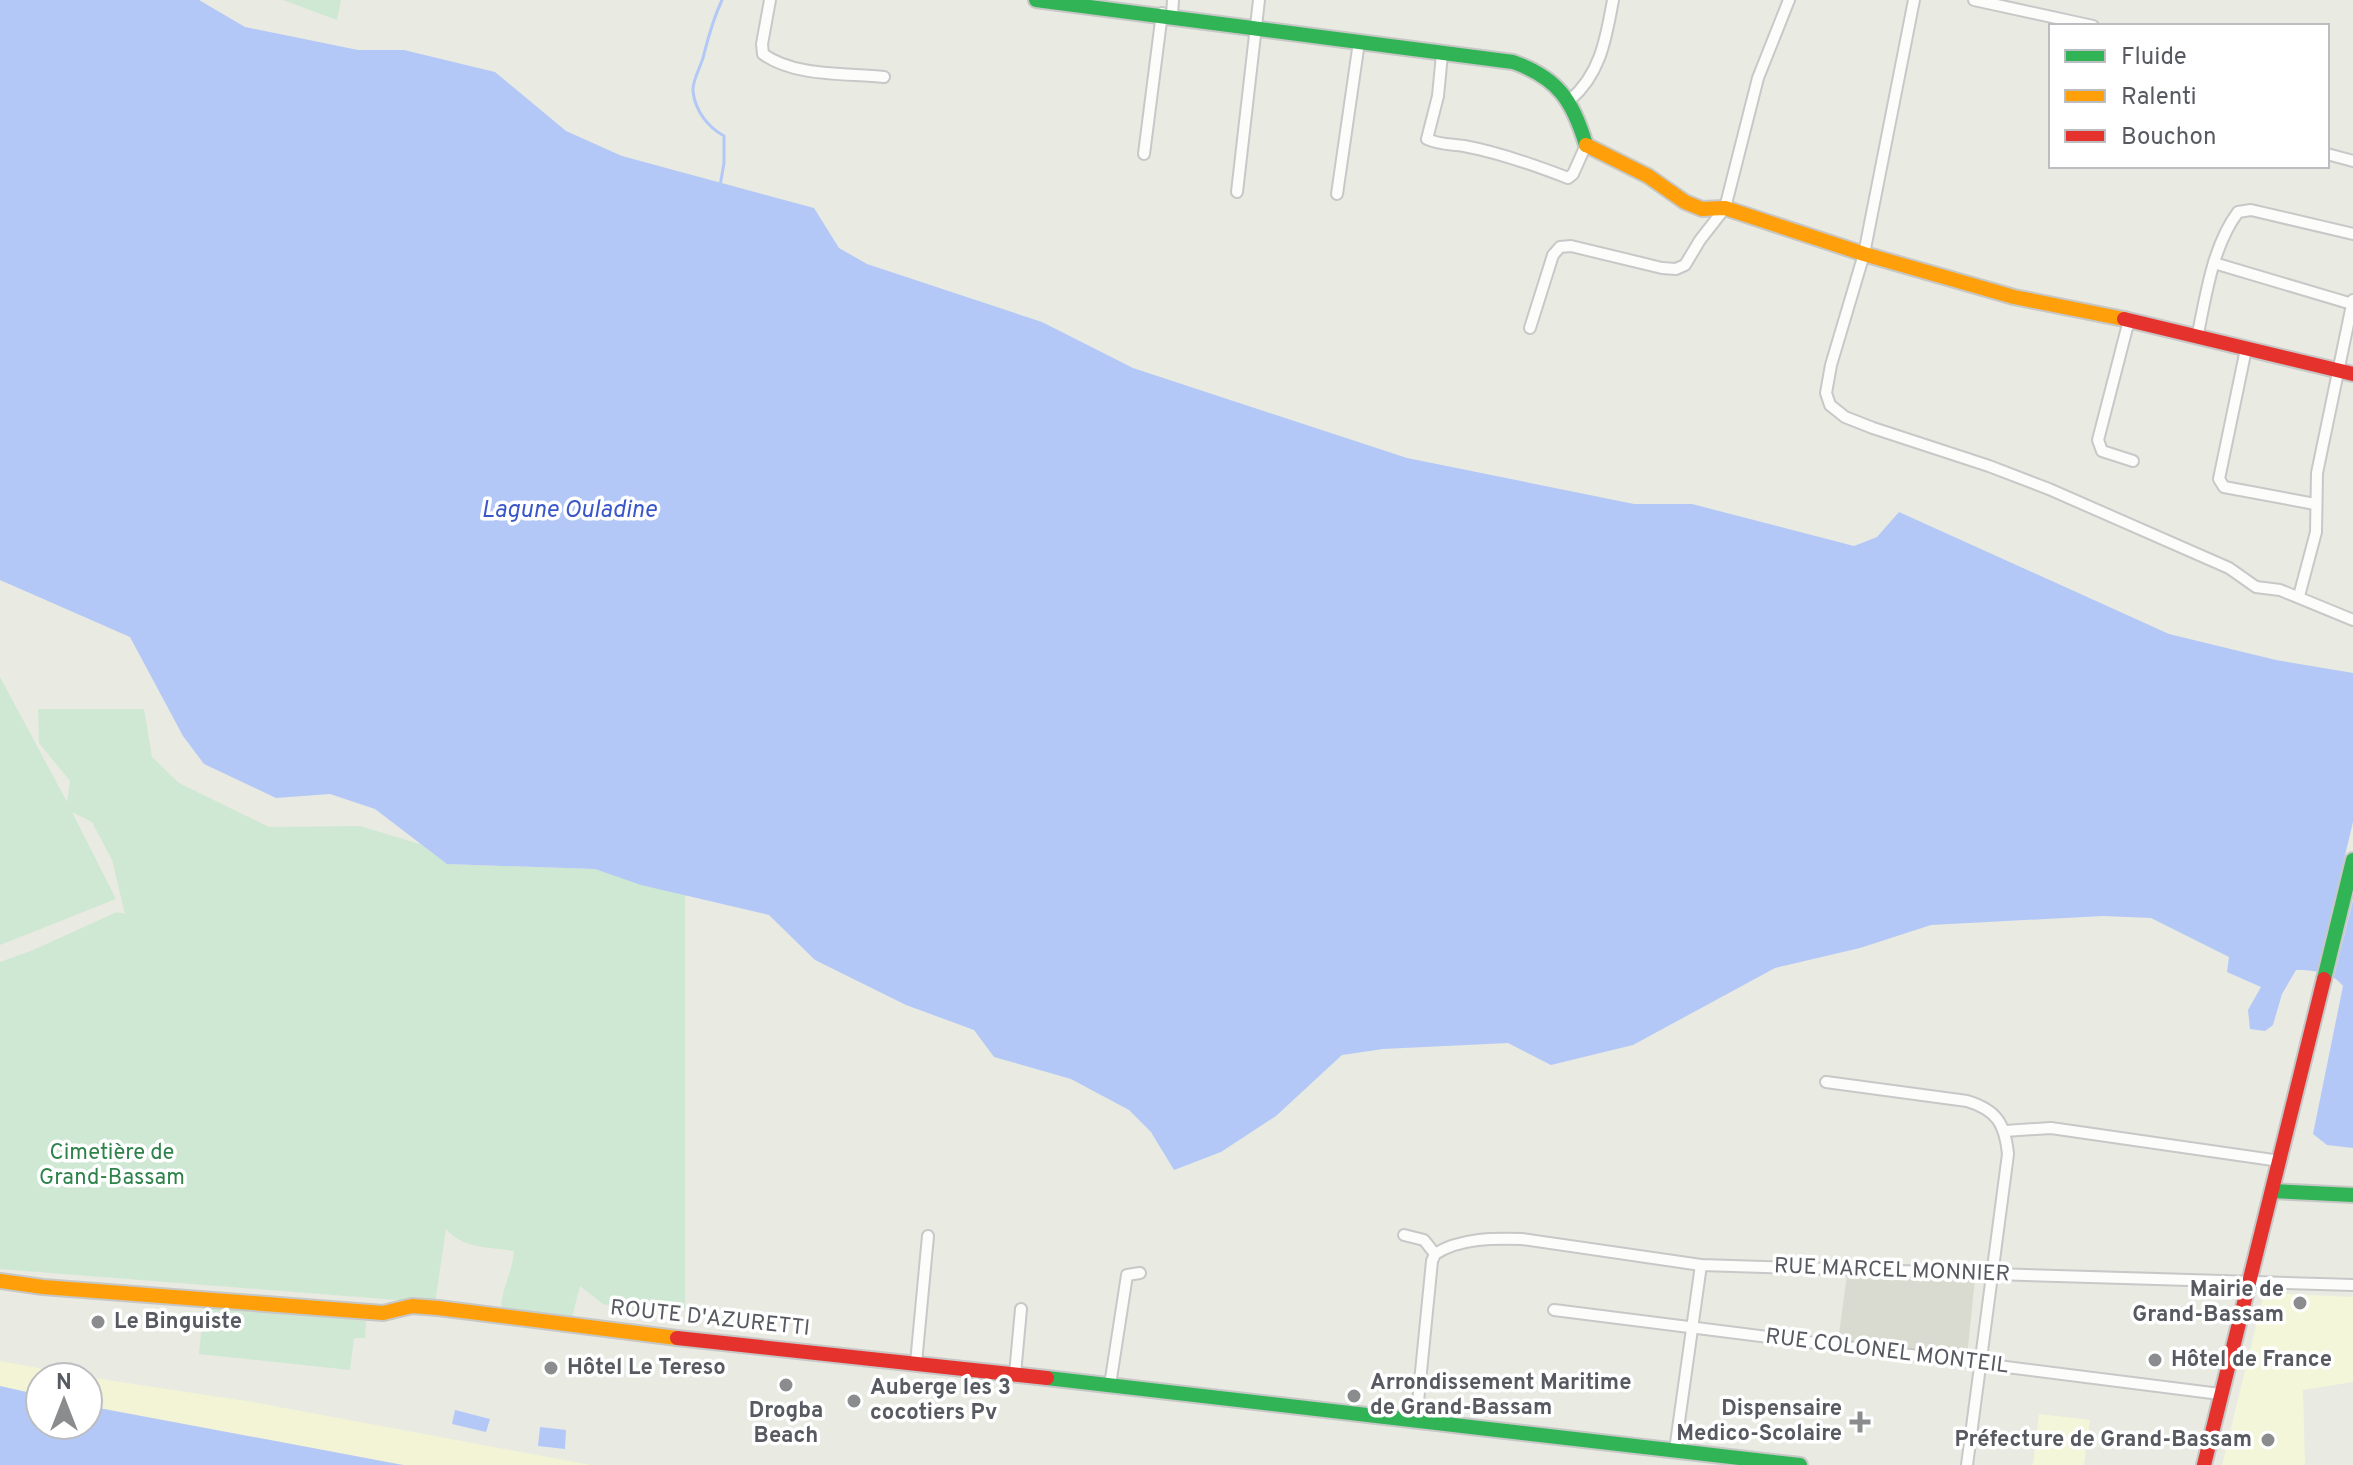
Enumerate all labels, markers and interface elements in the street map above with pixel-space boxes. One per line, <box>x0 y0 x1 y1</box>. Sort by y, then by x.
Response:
legend <box>2049 24 2329 168</box>
text: Fluide <box>2121 43 2187 73</box>
text: Ralenti <box>2121 83 2197 113</box>
text: Bouchon <box>2121 123 2216 153</box>
water label: Lagune Ouladine <box>481 496 657 526</box>
park label: Cimetière de Grand-Bassam <box>39 1140 185 1192</box>
street label: RUE MARCEL MONNIER <box>1773 1253 2011 1289</box>
place label: Mairie de Grand-Bassam <box>2132 1277 2284 1329</box>
marker: Mairie de Grand-Bassam <box>2291 1294 2309 1312</box>
street label: ROUTE D'AZURETTI <box>609 1295 811 1343</box>
place label: Le Binguiste <box>114 1309 242 1336</box>
marker: Le Binguiste <box>89 1313 107 1331</box>
street label: RUE COLONEL MONTEIL <box>1764 1324 2010 1380</box>
place label: Hôtel de France <box>2171 1347 2332 1374</box>
marker: Hôtel de France <box>2146 1351 2164 1369</box>
place label: Hôtel Le Tereso <box>567 1355 726 1382</box>
marker: Hôtel Le Tereso <box>542 1359 560 1377</box>
north arrow <box>24 1361 104 1441</box>
text: N <box>56 1370 72 1397</box>
place label: Arrondissement Maritime de Grand-Bassam <box>1370 1370 1631 1422</box>
place label: Auberge les 3 cocotiers Pv <box>870 1375 1011 1427</box>
marker: Drogba Beach <box>777 1376 795 1394</box>
marker: Arrondissement Maritime de Grand-Bassam <box>1345 1387 1363 1405</box>
marker: Auberge les 3 cocotiers Pv <box>845 1392 863 1410</box>
place label: Dispensaire Medico-Scolaire <box>1676 1396 1842 1448</box>
place label: Drogba Beach <box>749 1398 823 1450</box>
marker: Dispensaire Medico-Scolaire <box>1849 1411 1871 1433</box>
place label: Préfecture de Grand-Bassam <box>1955 1427 2252 1454</box>
marker: Préfecture de Grand-Bassam <box>2259 1431 2277 1449</box>

